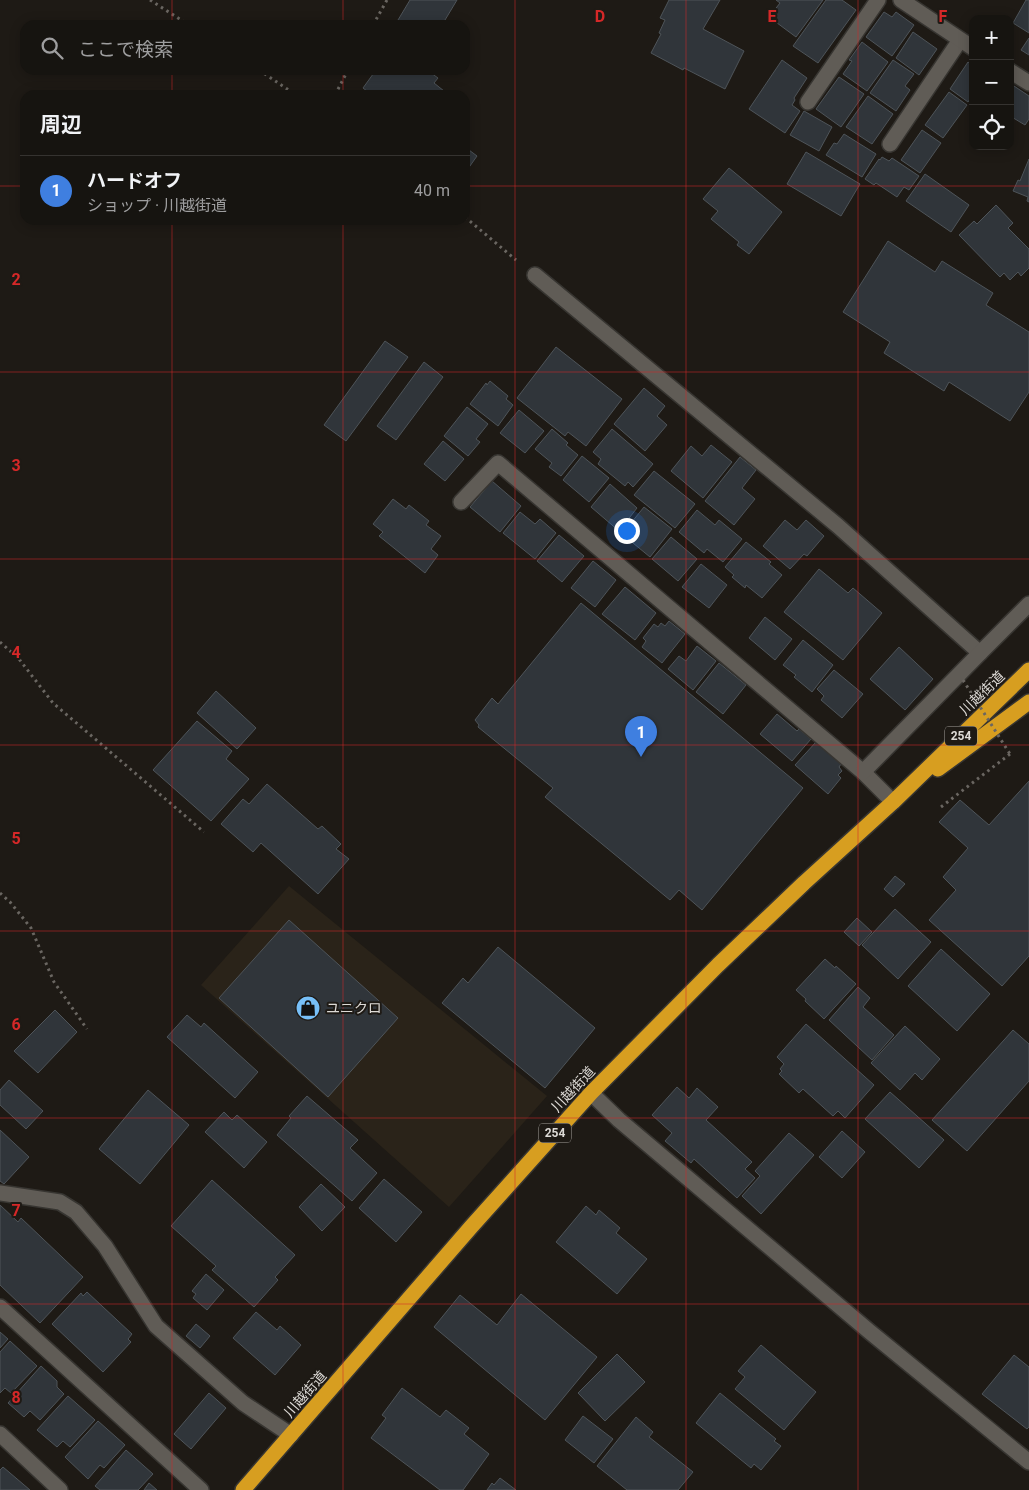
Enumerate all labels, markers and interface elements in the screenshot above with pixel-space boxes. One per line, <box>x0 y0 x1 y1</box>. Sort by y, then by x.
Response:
text: D <box>595 7 605 26</box>
text: E <box>768 7 777 26</box>
text: F <box>939 7 948 26</box>
map controls <box>969 15 1014 150</box>
button: + <box>969 15 1014 60</box>
search box <box>20 20 470 75</box>
icon: search <box>38 34 66 62</box>
text: ここで検索 <box>78 38 173 61</box>
button: − <box>969 60 1014 105</box>
button: locate <box>969 105 1014 150</box>
text: 周辺 <box>40 113 82 137</box>
text: ハードオフ <box>87 169 182 192</box>
text: 1 <box>51 181 61 200</box>
text: 40 m <box>414 181 450 200</box>
text: ショップ · 川越街道 <box>87 196 227 215</box>
text: 2 <box>11 270 21 289</box>
text: 3 <box>11 456 21 475</box>
your location <box>614 518 640 544</box>
text: 4 <box>11 643 21 662</box>
street label: 川越街道 <box>956 668 1008 718</box>
pin: 1 <box>625 716 657 757</box>
road number: 254 <box>945 726 977 746</box>
text: 5 <box>11 829 21 848</box>
shop icon: ユニクロ <box>295 995 321 1021</box>
place label: ユニクロ <box>326 1000 382 1016</box>
text: 6 <box>11 1015 21 1034</box>
street label: 川越街道 <box>548 1063 598 1115</box>
road number: 254 <box>539 1124 571 1142</box>
text: 7 <box>11 1201 21 1220</box>
street label: 川越街道 <box>281 1368 329 1420</box>
text: 8 <box>11 1388 21 1407</box>

